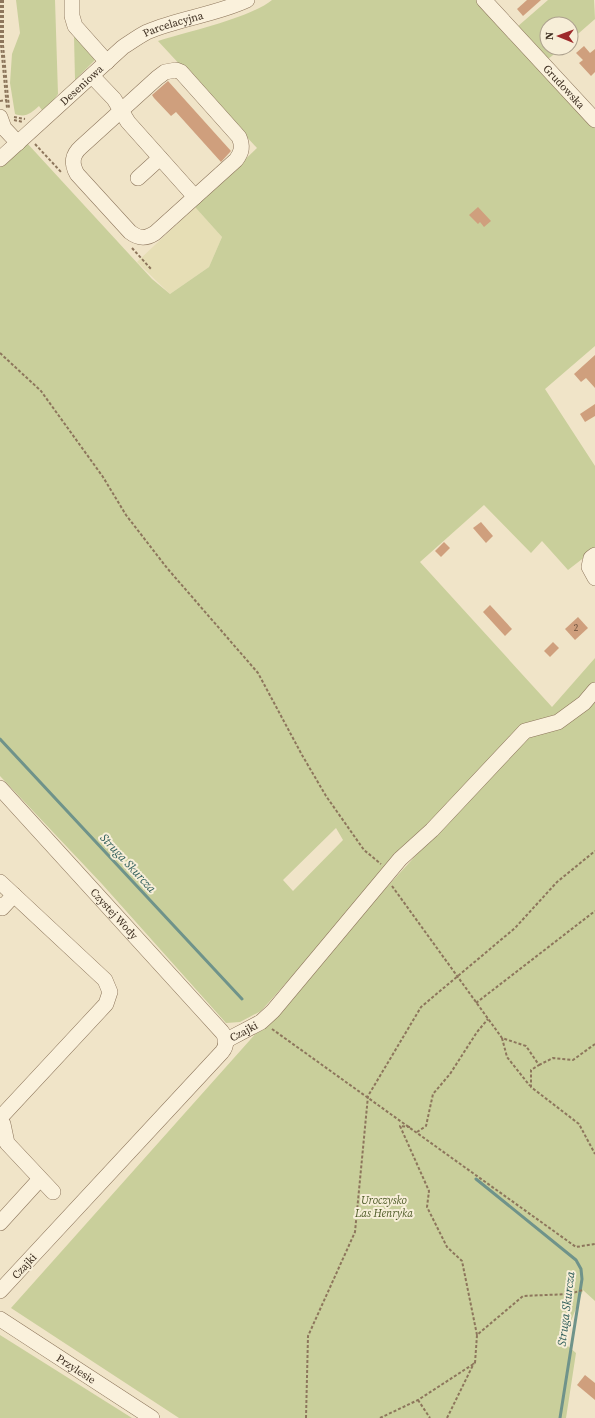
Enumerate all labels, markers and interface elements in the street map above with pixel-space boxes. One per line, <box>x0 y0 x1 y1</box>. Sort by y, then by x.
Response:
street label: Parcelacyjna <box>140 8 205 41</box>
north arrow <box>539 16 579 56</box>
text: N <box>542 32 557 40</box>
street label: Deseniowa <box>57 61 107 109</box>
street label: Grudowska <box>539 62 588 113</box>
house number: 2 <box>574 622 579 634</box>
water label: Struga Skurcza <box>96 830 160 897</box>
street label: Czystej Wody <box>87 885 142 943</box>
street label: Czajki <box>227 1018 261 1045</box>
park label: Uroczysko Las Henryka <box>354 1193 413 1221</box>
street label: Czajki <box>9 1250 40 1282</box>
water label: Struga Skurcza <box>553 1270 579 1347</box>
street label: Przylesie <box>53 1351 99 1388</box>

